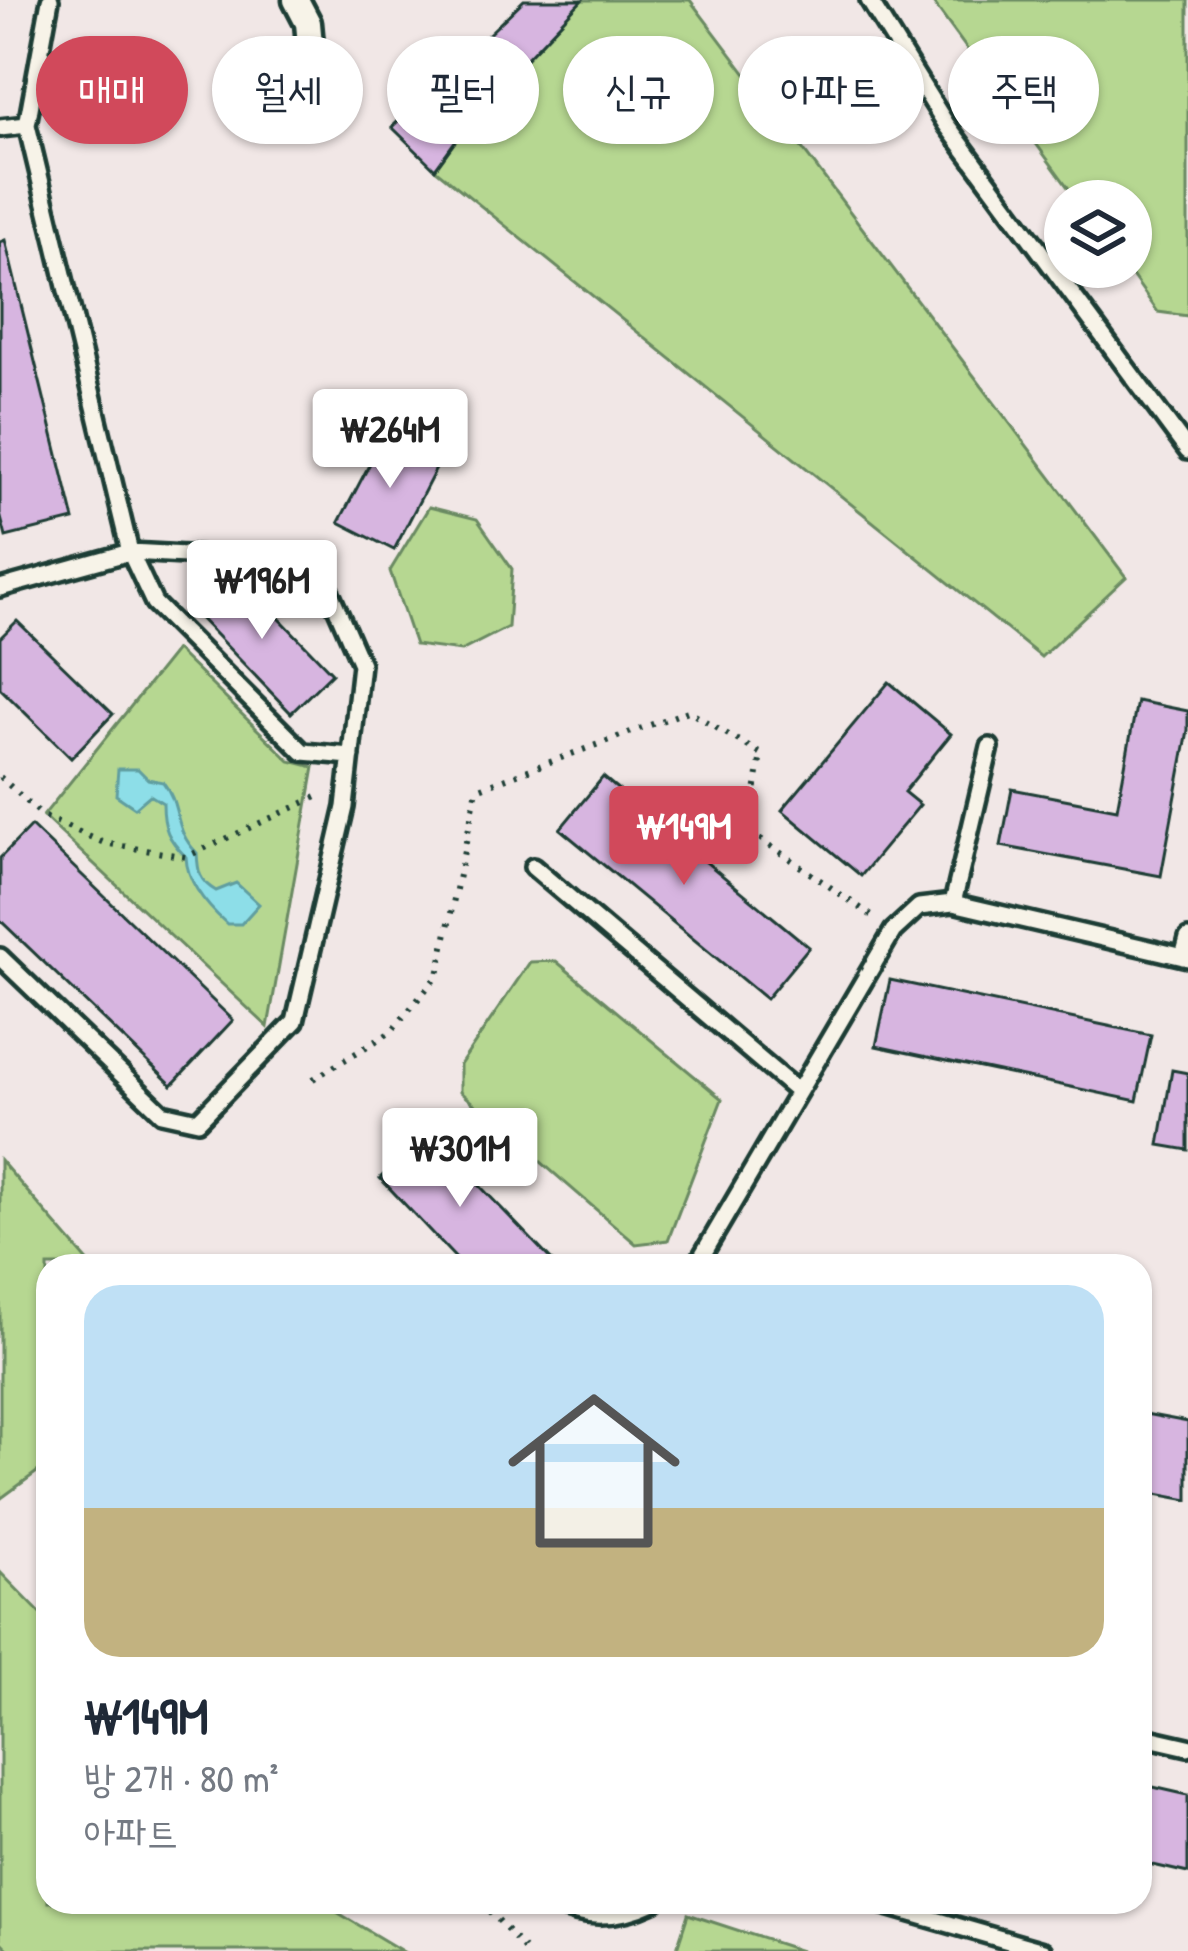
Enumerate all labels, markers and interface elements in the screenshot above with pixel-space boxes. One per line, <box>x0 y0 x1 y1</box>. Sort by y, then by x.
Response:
chip: 매매 <box>36 36 188 144</box>
chip: 월세 <box>212 36 363 144</box>
chip: 필터 <box>387 36 539 144</box>
chip: 신규 <box>563 36 714 144</box>
chip: 아파트 <box>738 36 924 144</box>
chip: 주택 <box>948 36 1099 144</box>
map controls <box>1044 180 1152 288</box>
button: layers <box>1044 180 1152 288</box>
pin: ₩264M <box>306 389 474 491</box>
text: ₩264M <box>340 401 440 454</box>
pin: ₩196M <box>178 540 346 642</box>
text: ₩196M <box>214 552 310 605</box>
pin: ₩149M <box>600 786 768 888</box>
text: ₩149M <box>636 798 732 851</box>
pin: ₩301M <box>376 1108 544 1210</box>
text: ₩301M <box>409 1120 511 1173</box>
icon: home <box>486 1363 702 1579</box>
text: ₩149M <box>84 1681 209 1750</box>
text: 방 2개 · 80 m² <box>84 1751 279 1804</box>
text: 아파트 <box>84 1805 178 1858</box>

